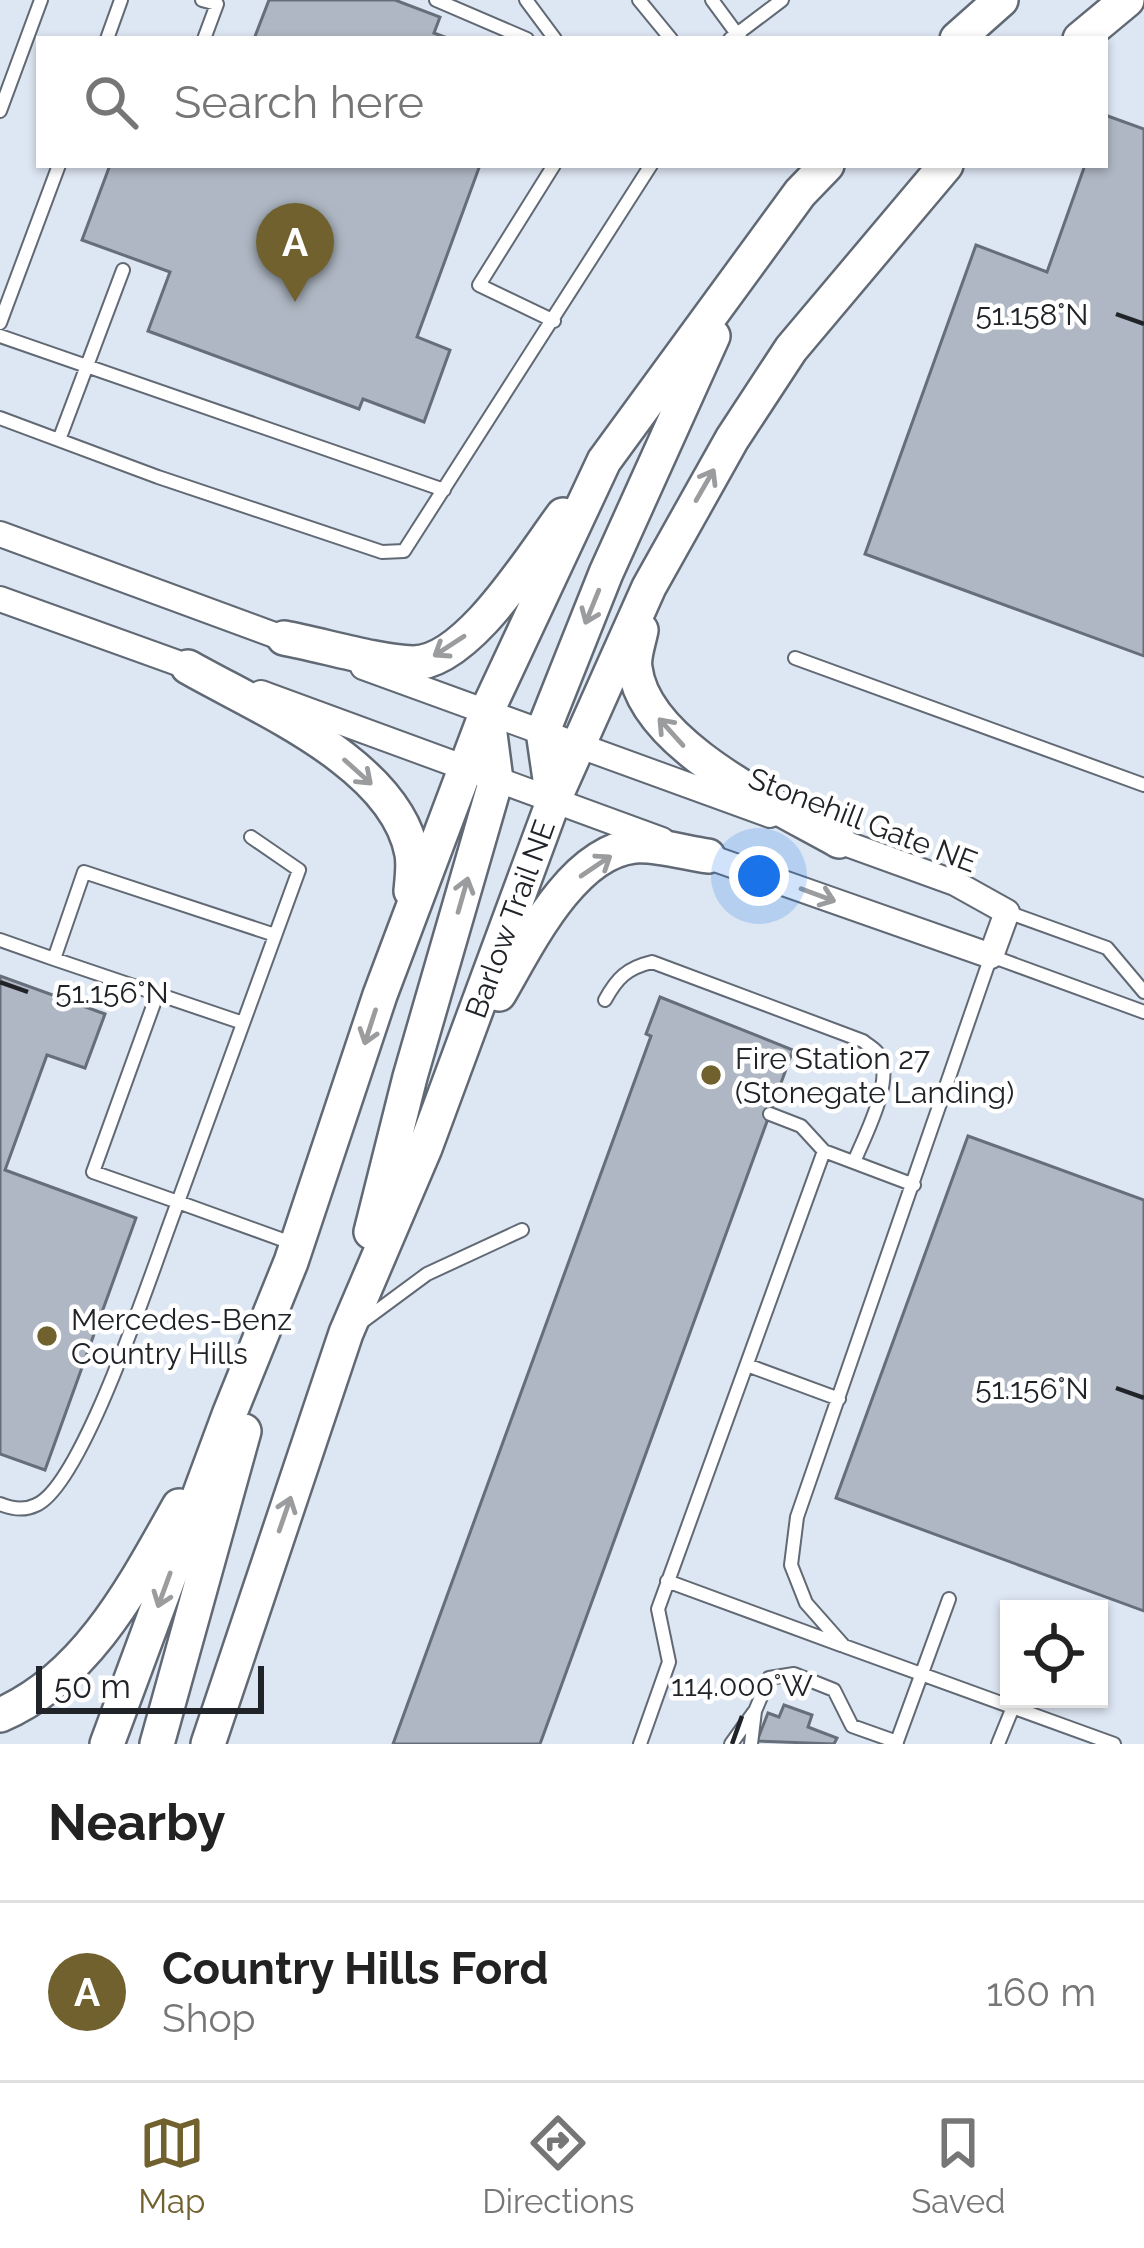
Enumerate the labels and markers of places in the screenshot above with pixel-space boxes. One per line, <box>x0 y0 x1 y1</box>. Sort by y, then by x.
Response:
pin: A <box>256 203 334 302</box>
place label: Fire Station 27 (Stonegate Landing) <box>735 1041 1014 1110</box>
marker: Fire Station 27 (Stonegate Landing) <box>698 1062 724 1088</box>
place label: Mercedes-Benz Country Hills <box>71 1302 292 1371</box>
marker: Mercedes-Benz Country Hills <box>34 1323 60 1349</box>

